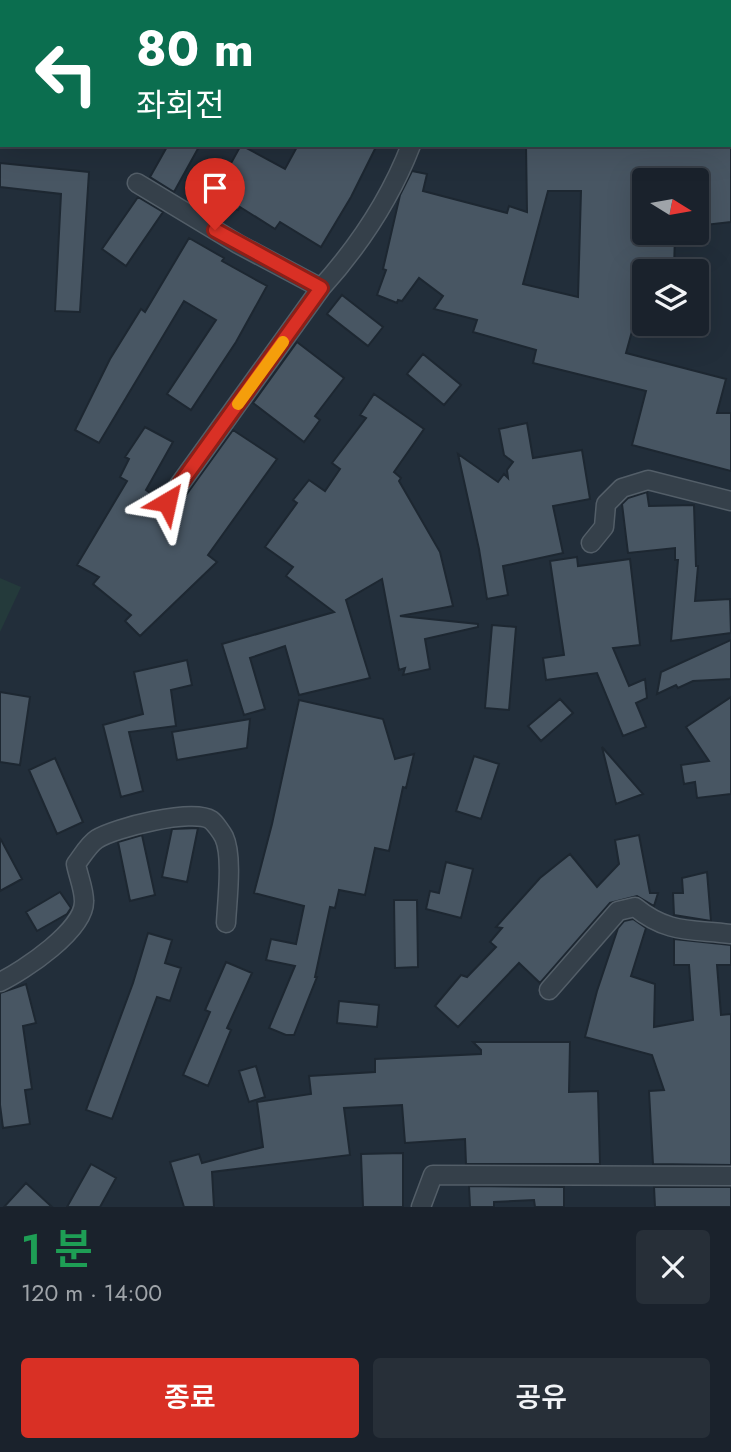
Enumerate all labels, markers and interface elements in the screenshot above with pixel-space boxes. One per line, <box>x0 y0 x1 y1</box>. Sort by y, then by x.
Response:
text: 80 m <box>136 14 254 84</box>
icon: left <box>21 28 112 119</box>
text: 좌회전 <box>136 82 224 128</box>
pin <box>185 158 245 230</box>
north arrow <box>632 168 709 245</box>
map controls <box>632 168 709 336</box>
icon: arrive <box>196 169 234 207</box>
button: layers <box>632 259 709 336</box>
position arrow <box>130 465 204 539</box>
text: 1 분 <box>21 1219 93 1280</box>
button: close <box>636 1230 710 1304</box>
text: 120 m · 14:00 <box>21 1276 162 1310</box>
button: 종료 <box>21 1358 359 1438</box>
button: 공유 <box>373 1358 710 1438</box>

